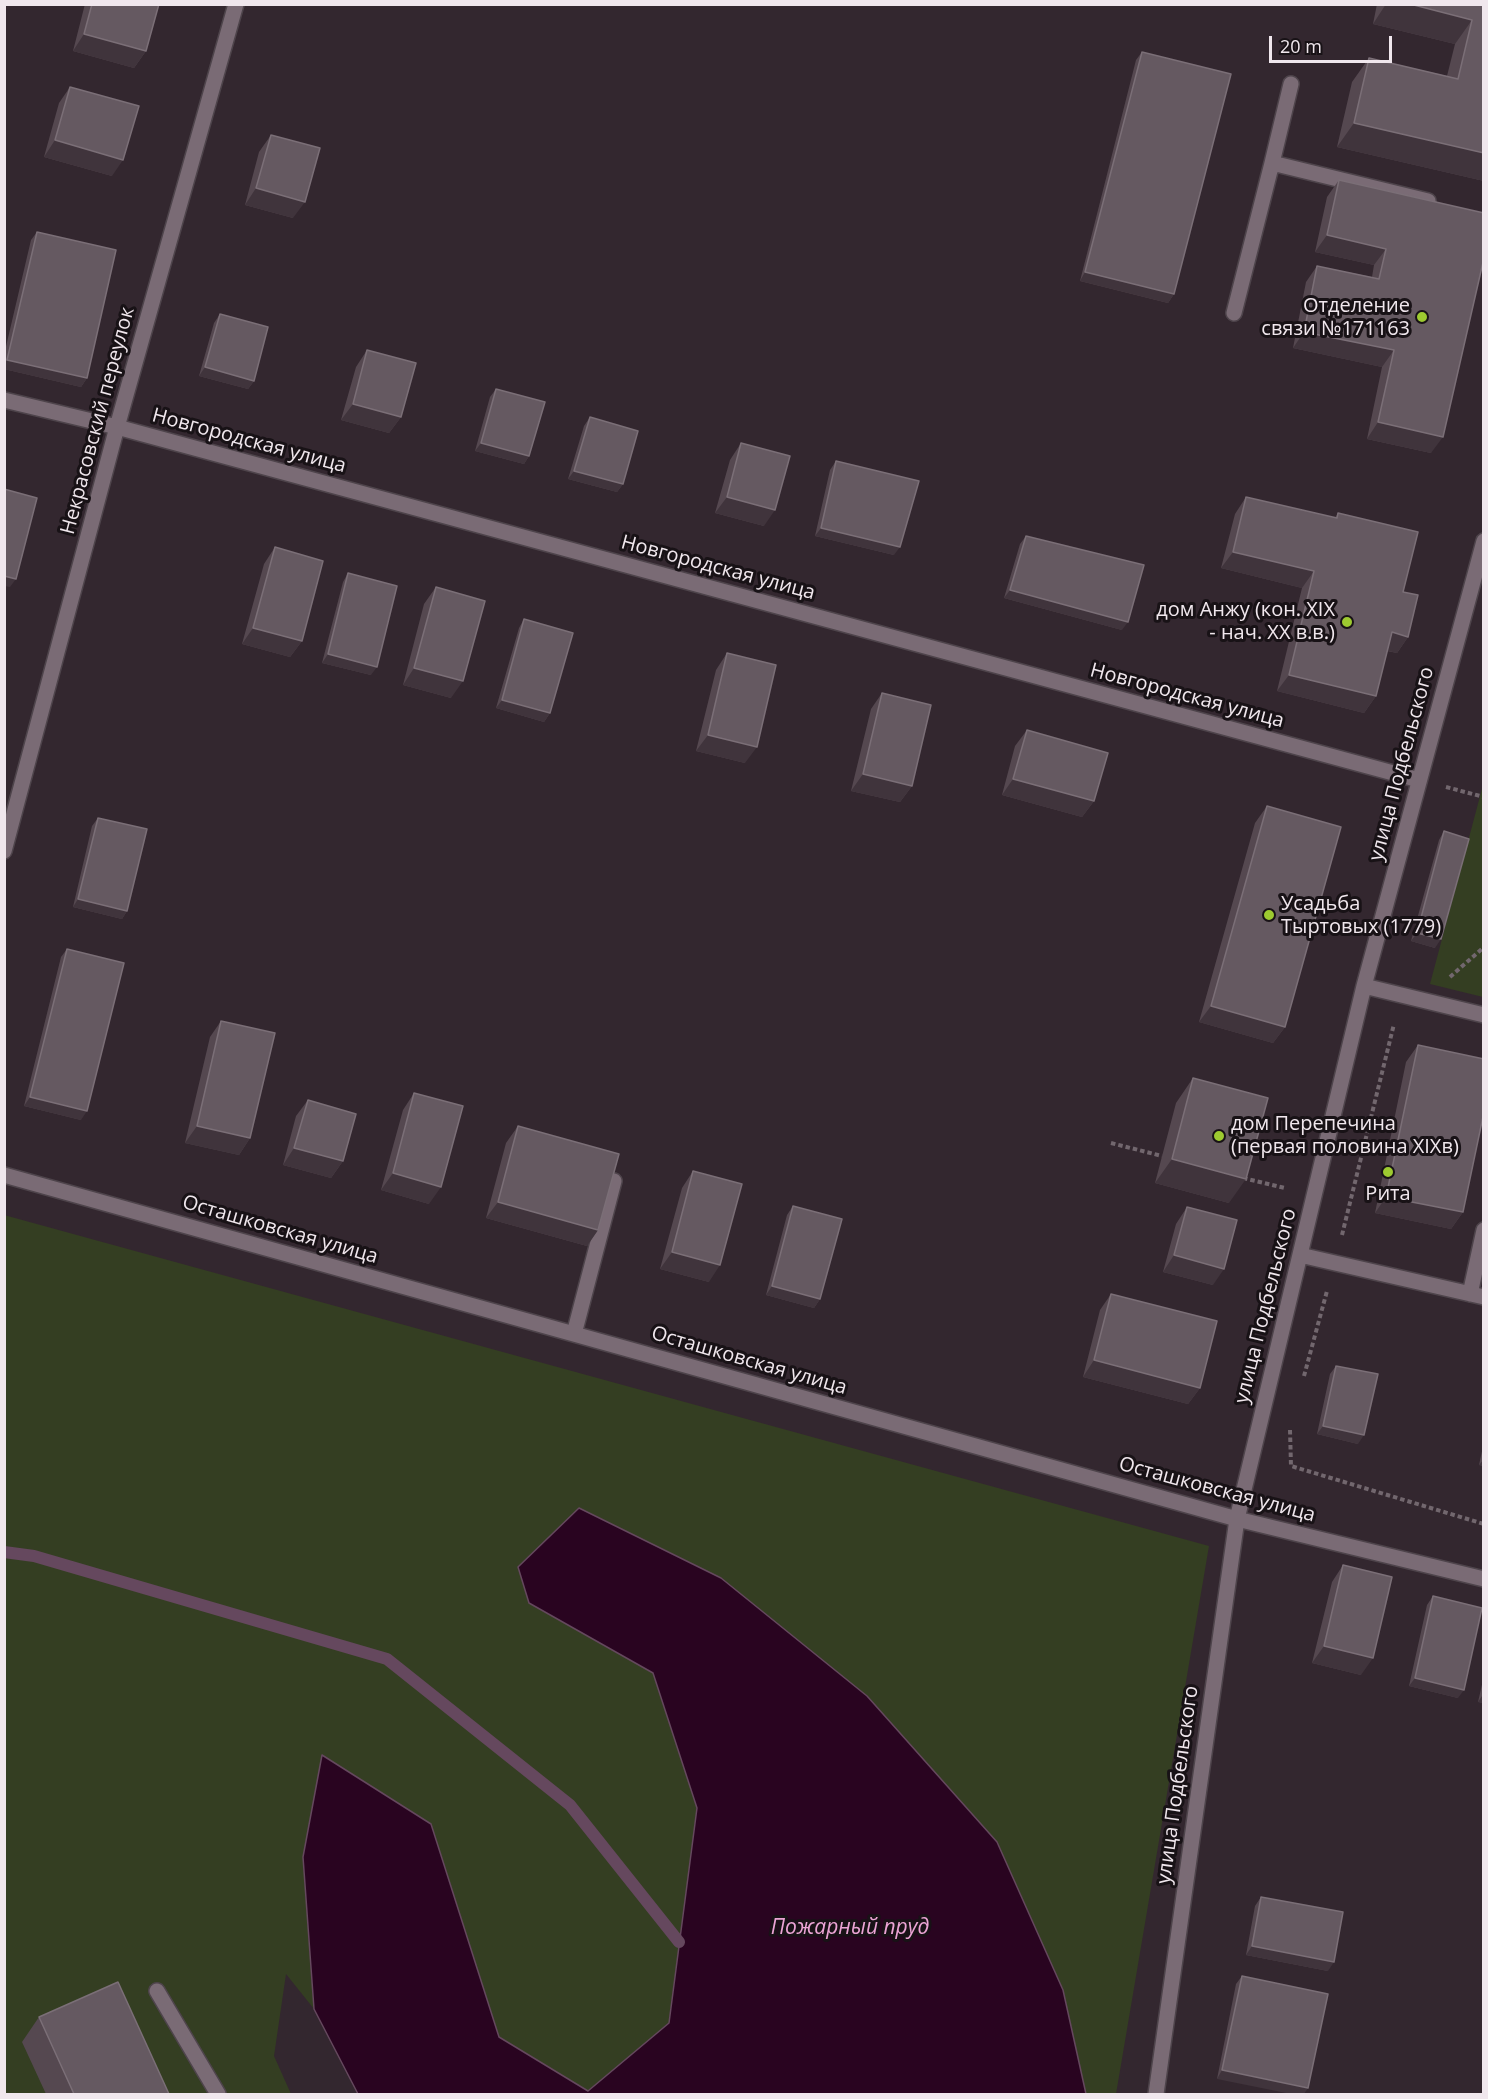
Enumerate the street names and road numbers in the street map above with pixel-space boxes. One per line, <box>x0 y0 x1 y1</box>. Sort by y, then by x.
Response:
street label: Некрасовский переулок <box>56 305 140 537</box>
street label: Новгородская улица <box>149 404 349 478</box>
street label: Новгородская улица <box>618 531 818 605</box>
street label: Новгородская улица <box>1087 659 1287 733</box>
street label: улица Подбельского <box>1365 664 1439 864</box>
street label: Осташковская улица <box>179 1191 381 1269</box>
street label: улица Подбельского <box>1230 1206 1302 1406</box>
street label: Осташковская улица <box>648 1322 850 1400</box>
street label: Осташковская улица <box>1116 1452 1318 1528</box>
street label: улица Подбельского <box>1152 1684 1204 1886</box>

